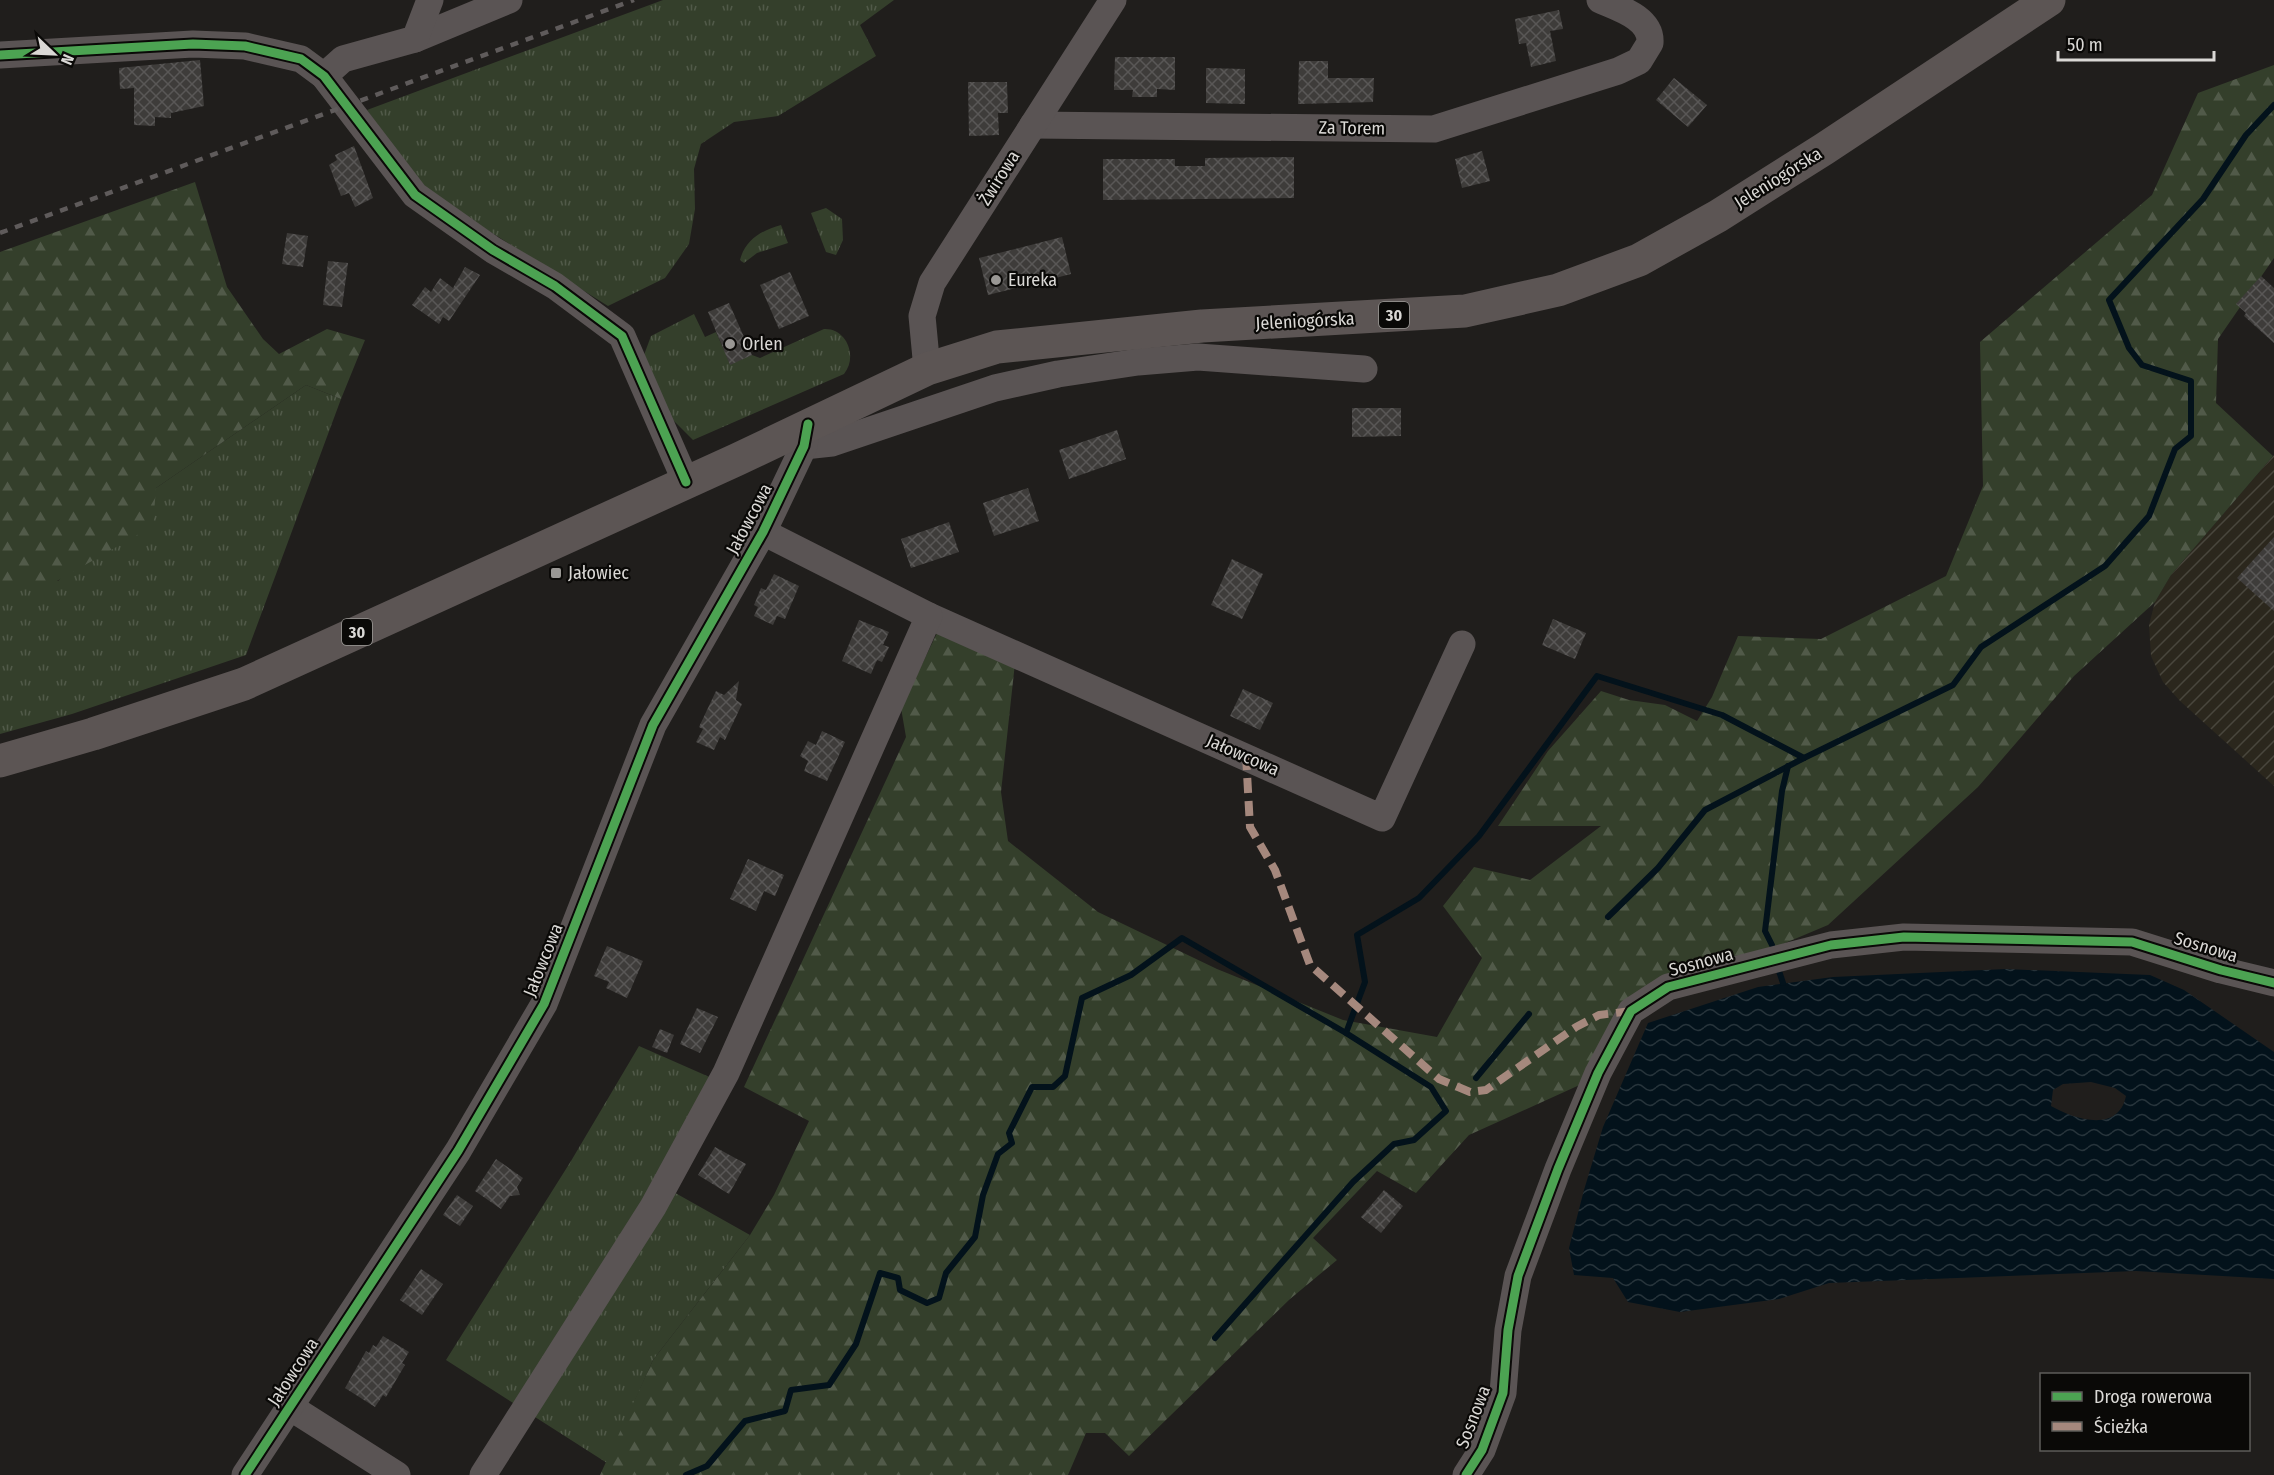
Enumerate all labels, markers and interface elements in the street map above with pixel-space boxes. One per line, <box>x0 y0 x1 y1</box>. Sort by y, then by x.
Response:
north arrow <box>24 24 84 84</box>
scale bar <box>2058 24 2214 62</box>
text: 50 m <box>2067 34 2103 56</box>
text: N <box>57 52 78 68</box>
street label: Za Torem <box>1319 116 1385 140</box>
street label: Jeleniogórska <box>1730 142 1826 214</box>
street label: Żwirowa <box>974 146 1024 209</box>
place label: Eureka <box>1008 269 1057 291</box>
marker: Eureka <box>989 273 1003 287</box>
road number: 30 <box>1379 302 1409 328</box>
street label: Jeleniogórska <box>1255 307 1355 335</box>
place label: Orlen <box>742 333 783 355</box>
marker: Orlen <box>723 337 737 351</box>
street label: Jałowcowa <box>721 480 777 558</box>
place label: Jałowiec <box>568 562 629 584</box>
marker: Jałowiec <box>549 566 563 580</box>
road number: 30 <box>342 619 372 645</box>
street label: Jałowcowa <box>1203 729 1283 781</box>
street label: Jałowcowa <box>518 920 568 1000</box>
street label: Sosnowa <box>2172 927 2241 967</box>
street label: Sosnowa <box>1667 943 1736 981</box>
street label: Jałowcowa <box>263 1334 323 1410</box>
legend <box>2040 1373 2250 1451</box>
street label: Sosnowa <box>1451 1382 1495 1451</box>
text: Droga rowerowa <box>2094 1386 2213 1408</box>
text: Ścieżka <box>2094 1416 2148 1438</box>

